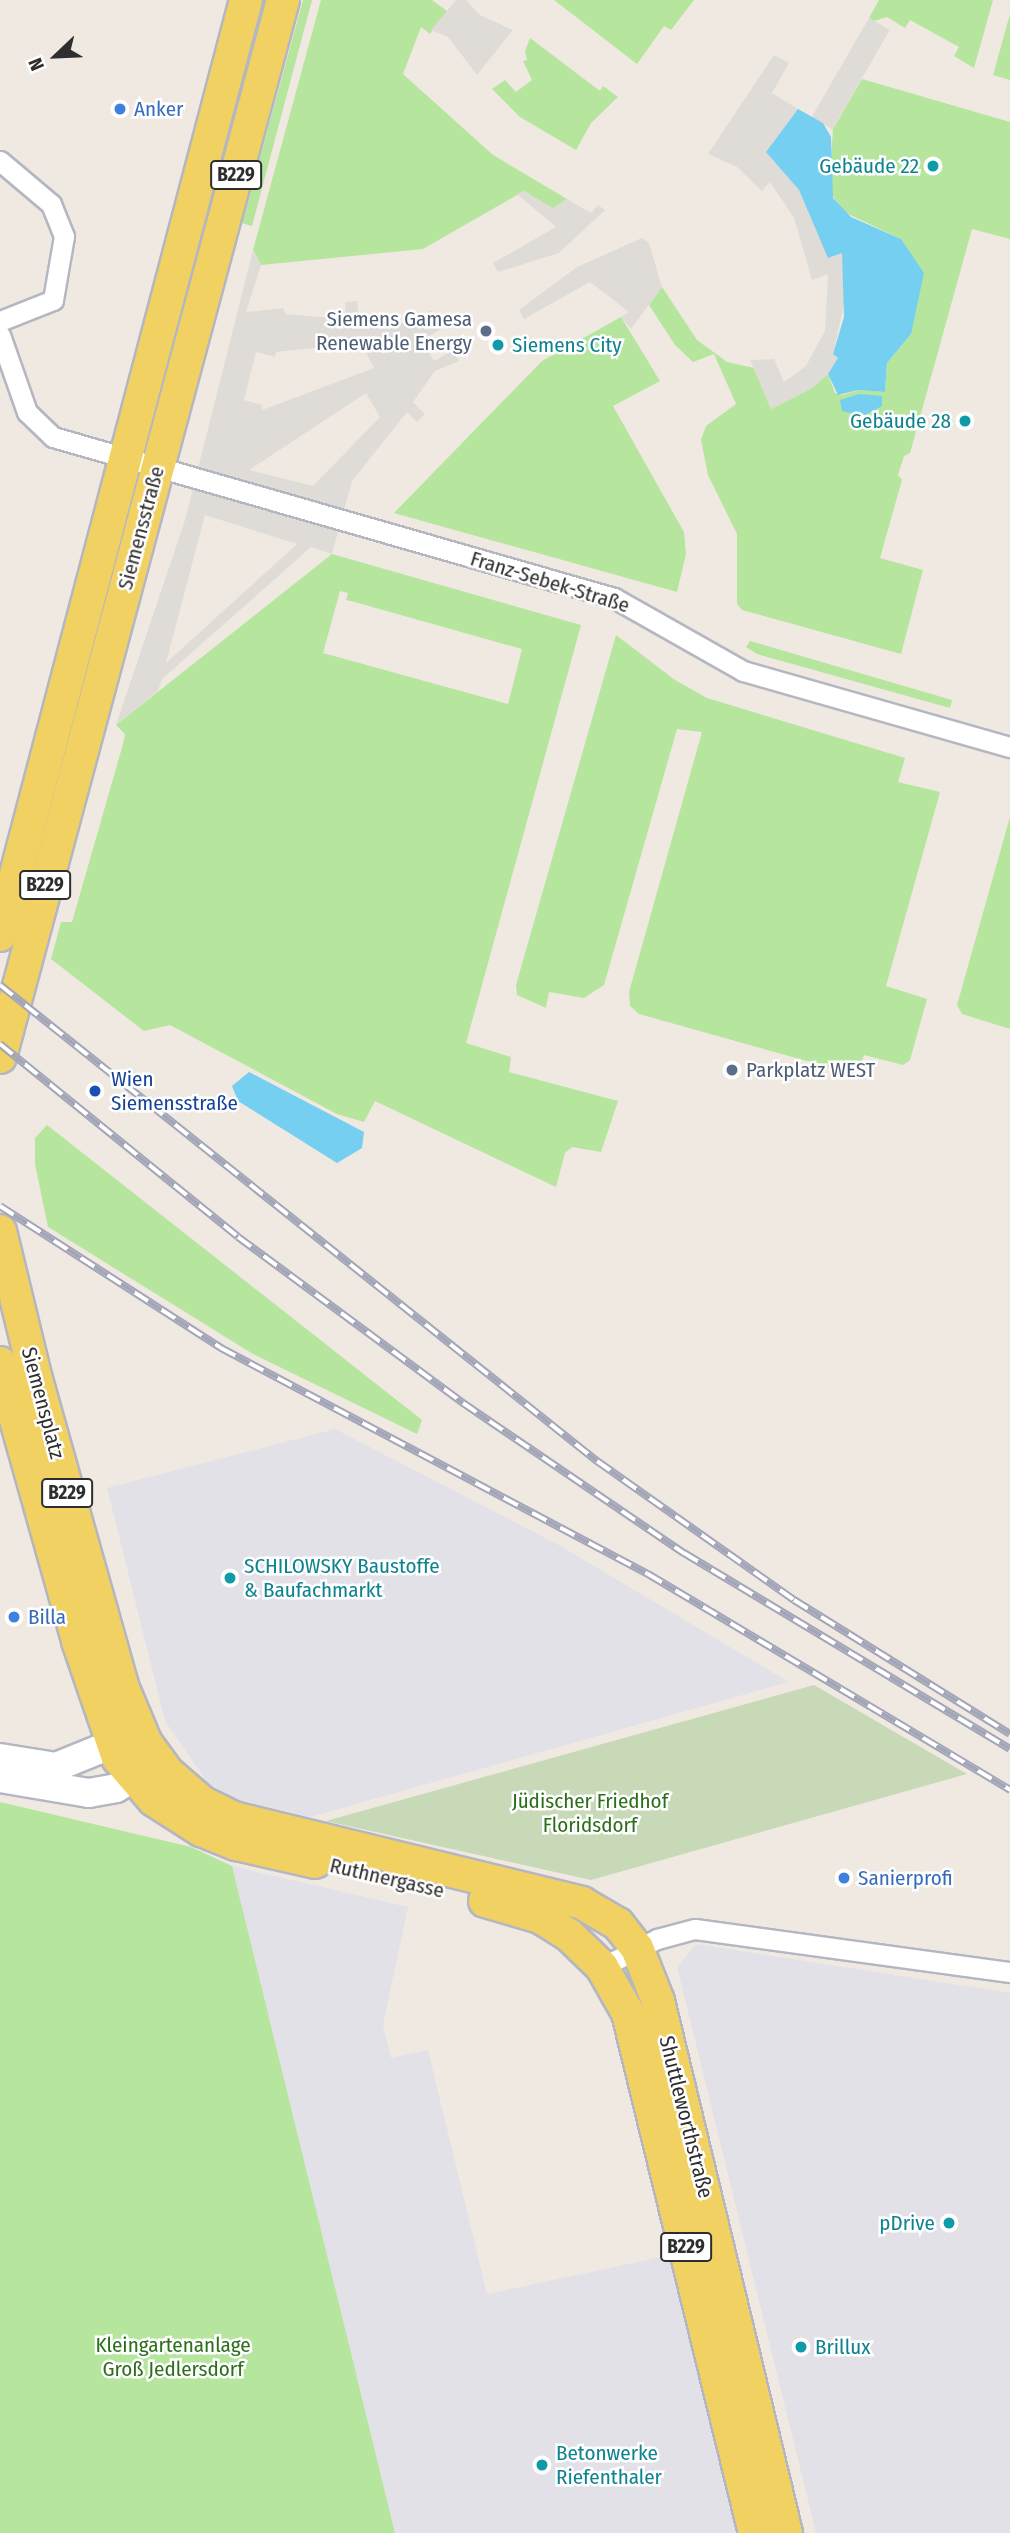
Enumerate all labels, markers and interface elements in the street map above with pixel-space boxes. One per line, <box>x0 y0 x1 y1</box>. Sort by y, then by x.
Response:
north arrow <box>21 21 91 91</box>
text: N <box>23 55 49 74</box>
place label: Anker <box>134 96 183 122</box>
marker: Anker <box>112 101 128 117</box>
place label: Gebäude 22 <box>819 153 919 179</box>
marker: Gebäude 22 <box>925 158 941 174</box>
road number: B229 <box>210 160 262 190</box>
place label: Siemens Gamesa Renewable Energy <box>316 306 472 356</box>
marker: Siemens Gamesa Renewable Energy <box>478 323 494 339</box>
place label: Siemens City <box>512 332 622 358</box>
marker: Siemens City <box>490 337 506 353</box>
place label: Gebäude 28 <box>850 408 951 434</box>
marker: Gebäude 28 <box>957 413 973 429</box>
street label: Siemensstraße <box>112 463 170 593</box>
street label: Franz-Sebek-Straße <box>467 546 633 618</box>
road number: B229 <box>19 870 71 900</box>
place label: Parkplatz WEST <box>746 1057 875 1083</box>
marker: Parkplatz WEST <box>724 1062 740 1078</box>
place label: Wien Siemensstraße <box>111 1066 238 1116</box>
marker: Wien Siemensstraße <box>85 1081 105 1101</box>
street label: Siemensplatz <box>16 1344 70 1462</box>
road number: B229 <box>41 1478 93 1508</box>
place label: SCHILOWSKY Baustoffe & Baufachmarkt <box>244 1553 440 1603</box>
marker: SCHILOWSKY Baustoffe & Baufachmarkt <box>222 1570 238 1586</box>
place label: Billa <box>28 1604 66 1630</box>
marker: Billa <box>6 1609 22 1625</box>
park label: Jüdischer Friedhof Floridsdorf <box>512 1788 668 1838</box>
street label: Ruthnergasse <box>327 1853 447 1903</box>
place label: Sanierprofi <box>858 1865 953 1891</box>
marker: Sanierprofi <box>836 1870 852 1886</box>
street label: Shuttleworthstraße <box>654 2033 718 2201</box>
place label: pDrive <box>879 2210 935 2236</box>
marker: pDrive <box>941 2215 957 2231</box>
road number: B229 <box>660 2232 712 2262</box>
park label: Kleingartenanlage Groß Jedlersdorf <box>95 2332 251 2382</box>
place label: Brillux <box>815 2334 870 2360</box>
marker: Brillux <box>793 2339 809 2355</box>
place label: Betonwerke Riefenthaler <box>556 2440 662 2490</box>
marker: Betonwerke Riefenthaler <box>534 2457 550 2473</box>

